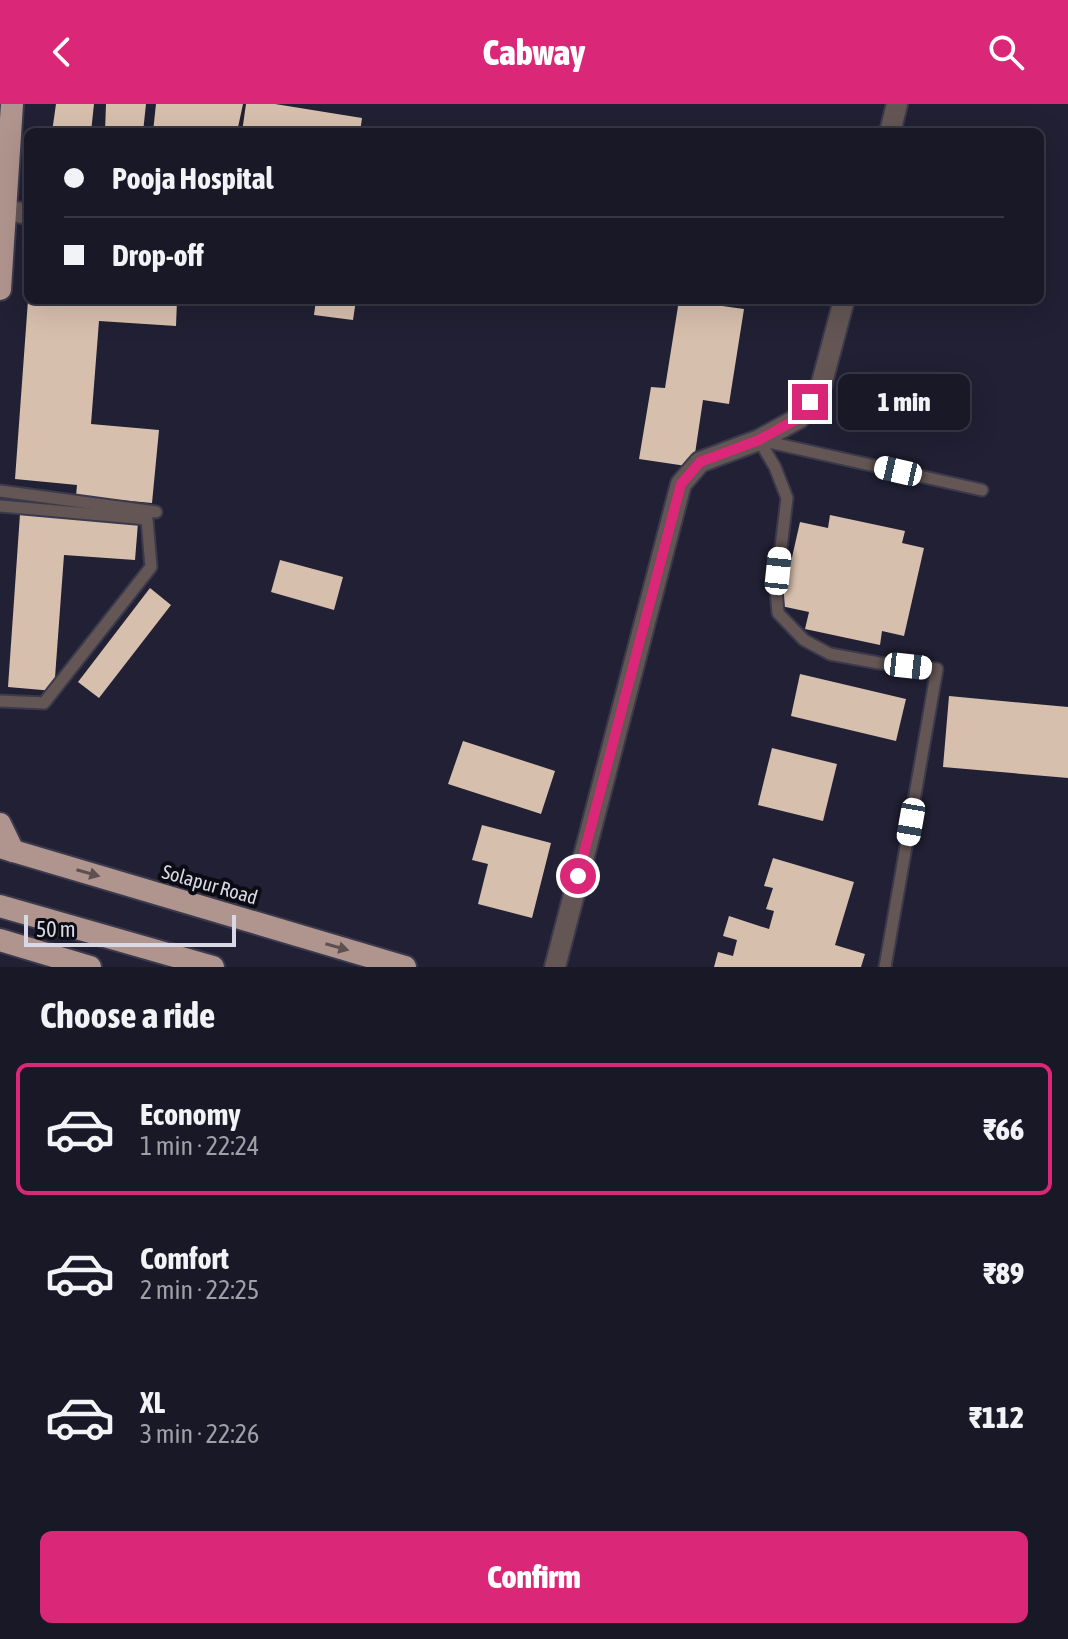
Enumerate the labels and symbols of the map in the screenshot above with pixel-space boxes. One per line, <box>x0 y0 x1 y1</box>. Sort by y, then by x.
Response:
callout: 1 min <box>838 374 970 430</box>
route end <box>792 384 828 420</box>
car <box>872 454 924 488</box>
car <box>764 546 792 596</box>
car <box>883 652 933 680</box>
car <box>895 796 927 848</box>
route start <box>560 858 596 894</box>
street label: Solapur Road <box>160 859 260 909</box>
one-way arrow <box>77 867 101 880</box>
scale bar <box>24 911 236 947</box>
one-way arrow <box>326 941 350 954</box>

